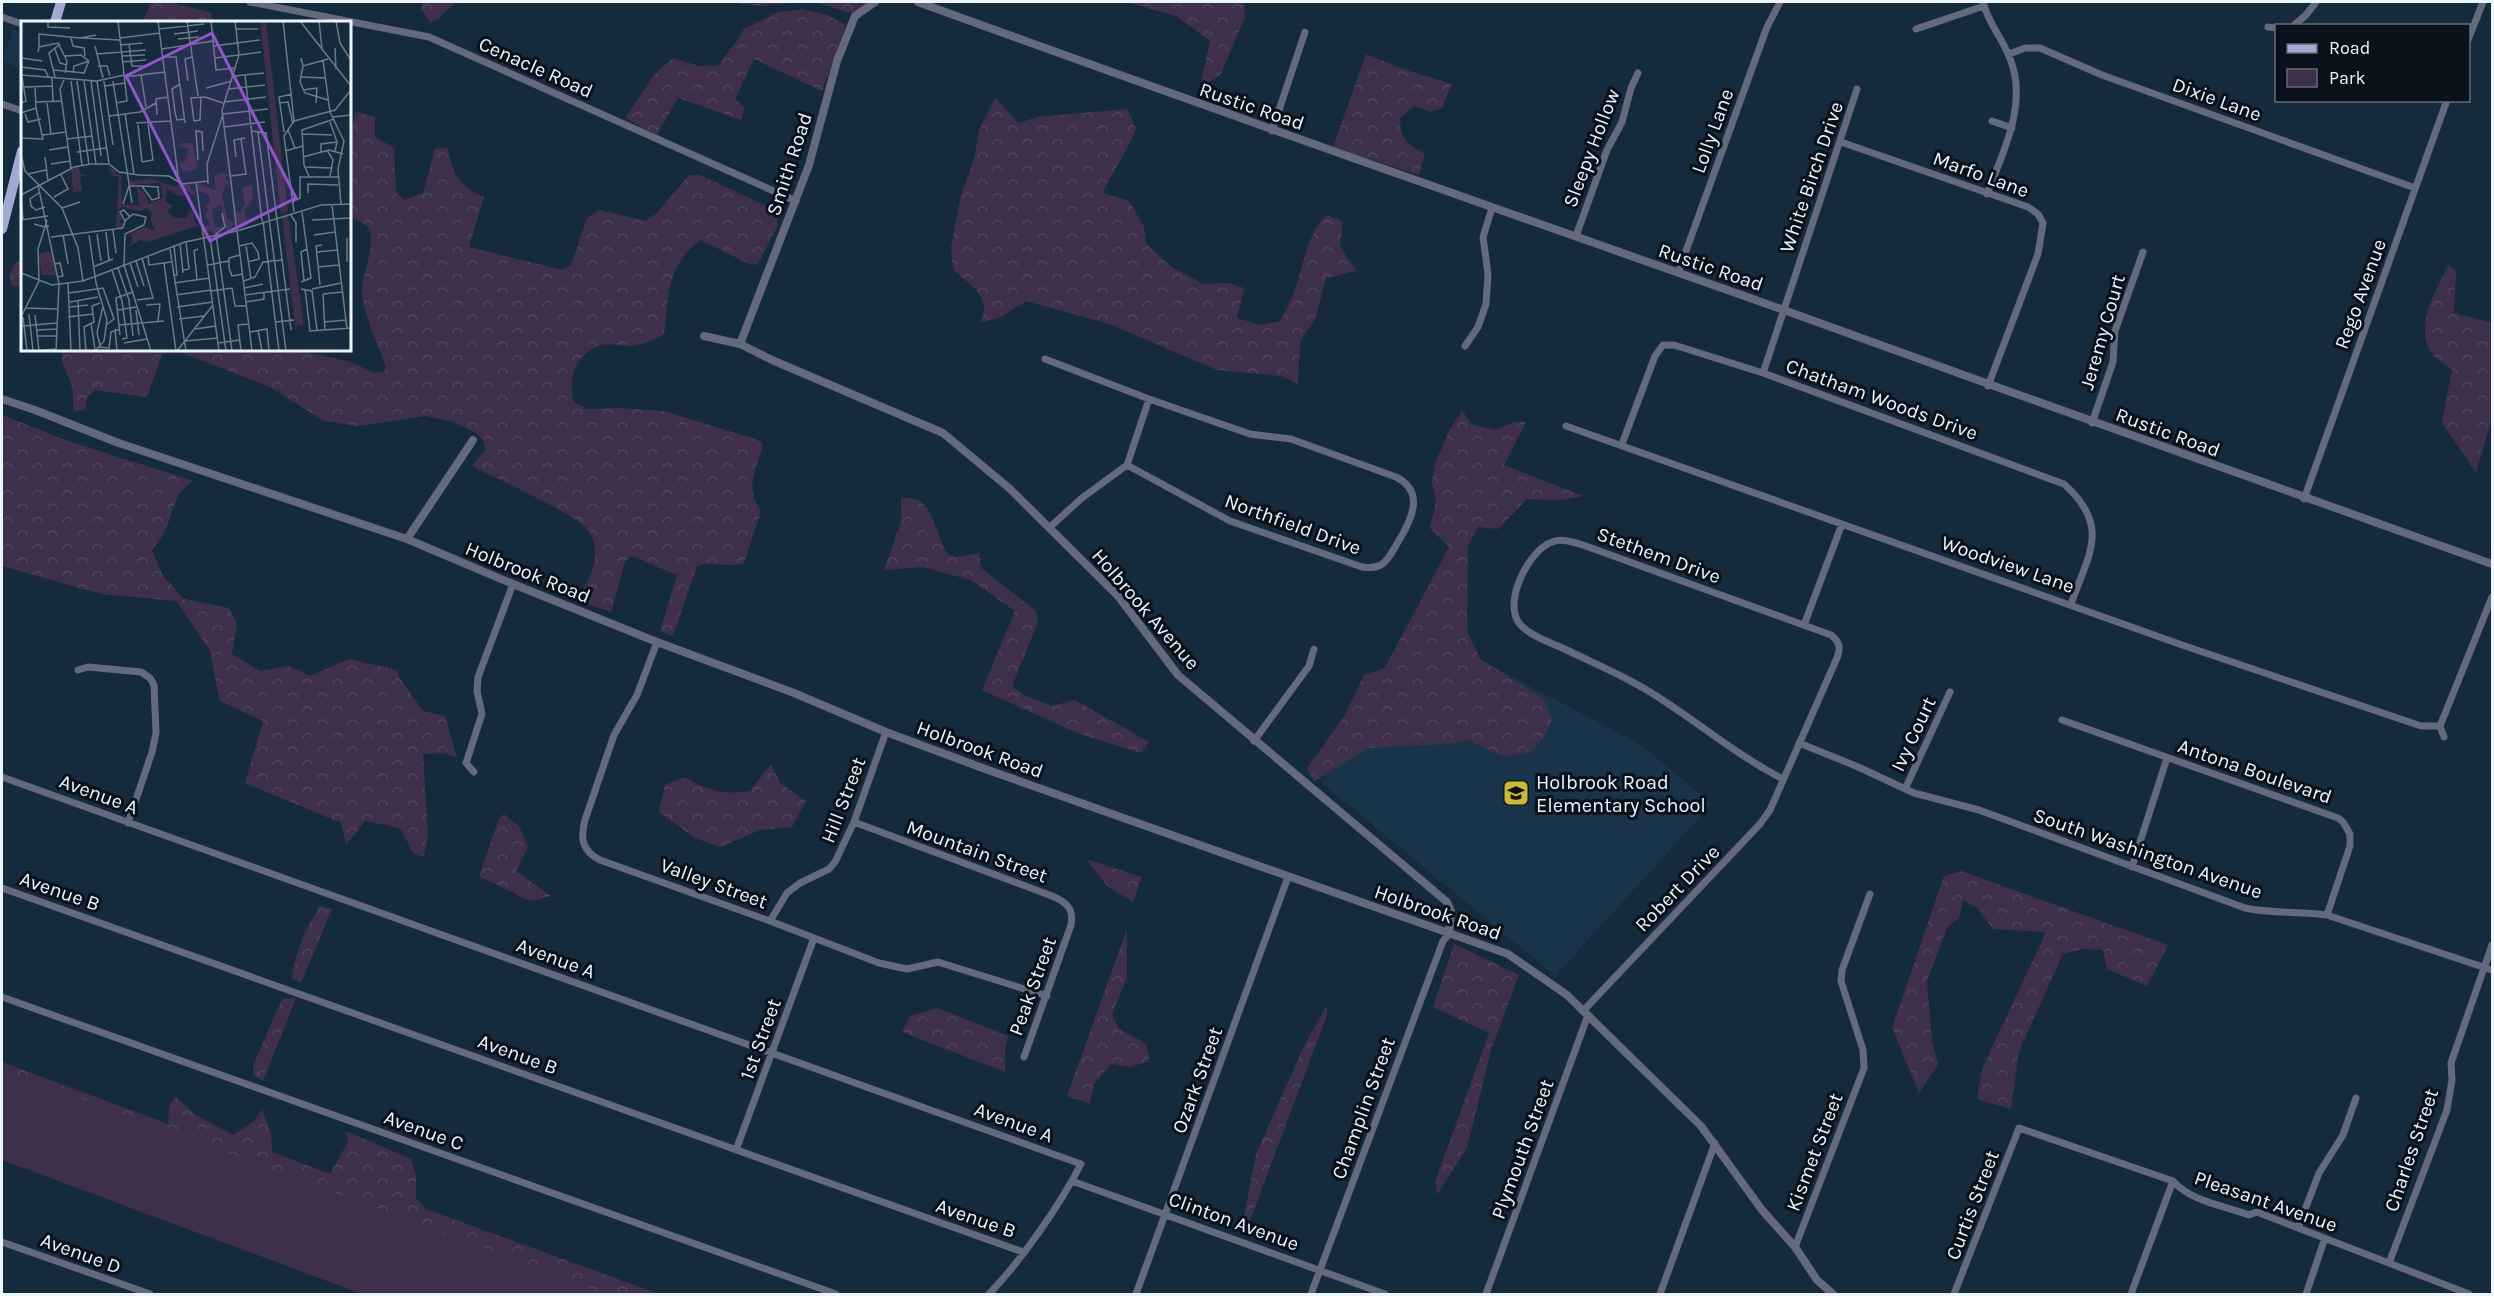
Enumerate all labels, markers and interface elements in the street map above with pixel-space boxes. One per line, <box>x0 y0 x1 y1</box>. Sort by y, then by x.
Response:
inset map <box>21 21 351 351</box>
legend <box>2275 24 2470 102</box>
street label: Cenacle Road <box>475 32 596 103</box>
text: Road <box>2329 37 2370 59</box>
text: Park <box>2329 67 2366 89</box>
street label: Dixie Lane <box>2169 73 2264 126</box>
street label: Rustic Road <box>1196 78 1307 135</box>
street label: Sleepy Hollow <box>1558 85 1625 211</box>
street label: Lolly Lane <box>1687 86 1738 177</box>
street label: White Birch Drive <box>1775 99 1848 256</box>
street label: Smith Road <box>762 110 817 219</box>
street label: Marfo Lane <box>1930 146 2032 202</box>
street label: Rego Avenue <box>2330 236 2391 352</box>
street label: Rustic Road <box>1655 239 1766 296</box>
street label: Jeremy Court <box>2075 271 2130 392</box>
street label: Chatham Woods Drive <box>1783 354 1981 445</box>
street label: Rustic Road <box>2112 403 2223 462</box>
street label: Northfield Drive <box>1222 489 1364 560</box>
street label: Stethem Drive <box>1594 522 1724 588</box>
street label: Woodview Lane <box>1938 531 2077 598</box>
street label: Holbrook Road <box>462 537 594 608</box>
street label: Holbrook Avenue <box>1087 544 1204 674</box>
street label: Ivy Court <box>1886 693 1941 775</box>
street label: Holbrook Road <box>913 716 1046 783</box>
street label: Antona Boulevard <box>2175 734 2335 809</box>
street label: Hill Street <box>817 754 871 846</box>
street label: Avenue A <box>56 770 141 819</box>
place label: Holbrook Road Elementary School <box>1536 771 1706 817</box>
school or university icon: Holbrook Road Elementary School <box>1501 778 1531 808</box>
street label: South Washington Avenue <box>2030 803 2265 904</box>
street label: Mountain Street <box>903 815 1051 888</box>
street label: Robert Drive <box>1630 840 1724 936</box>
street label: Valley Street <box>657 853 771 914</box>
street label: Avenue B <box>17 867 103 916</box>
street label: Holbrook Road <box>1371 880 1504 945</box>
street label: Peak Street <box>1004 933 1061 1039</box>
street label: Avenue A <box>513 934 598 983</box>
street label: 1st Street <box>735 995 786 1083</box>
street label: Ozark Street <box>1168 1023 1228 1137</box>
street label: Avenue B <box>475 1029 561 1079</box>
street label: Champlin Street <box>1327 1034 1400 1182</box>
street label: Plymouth Street <box>1487 1076 1559 1222</box>
street label: Charles Street <box>2380 1085 2443 1215</box>
street label: Kismet Street <box>1781 1089 1848 1215</box>
street label: Avenue A <box>971 1098 1056 1147</box>
street label: Avenue C <box>381 1105 467 1155</box>
street label: Curtis Street <box>1941 1147 2004 1263</box>
street label: Pleasant Avenue <box>2191 1166 2340 1237</box>
street label: Clinton Avenue <box>1166 1187 1302 1256</box>
street label: Avenue B <box>933 1194 1019 1243</box>
street label: Avenue D <box>38 1228 124 1279</box>

